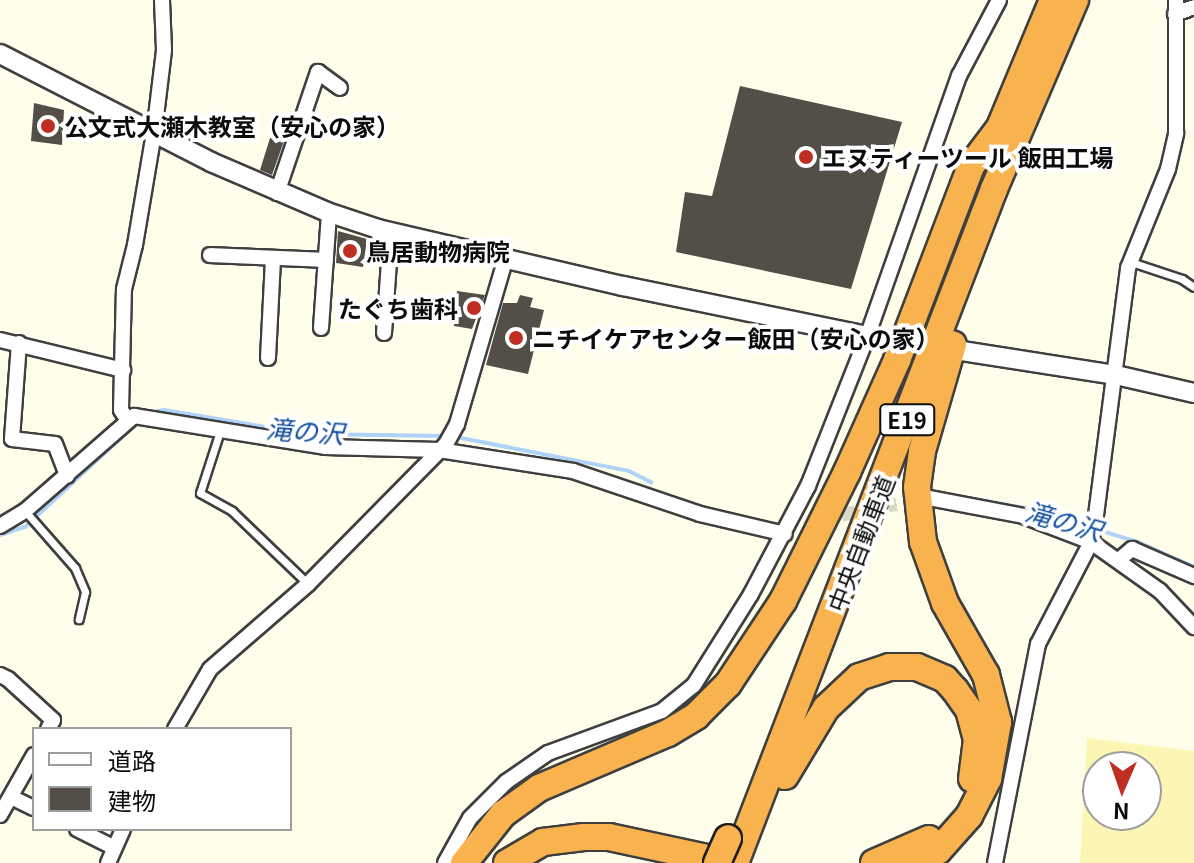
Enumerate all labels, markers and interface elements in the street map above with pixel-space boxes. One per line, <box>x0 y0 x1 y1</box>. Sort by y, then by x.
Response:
place label: 公文式大瀬木教室（安心の家） <box>64 112 400 140</box>
marker: 公文式大瀬木教室（安心の家） <box>39 117 57 135</box>
place label: エヌティーツール 飯田工場 <box>822 143 1115 171</box>
marker: エヌティーツール 飯田工場 <box>797 148 815 166</box>
place label: 鳥居動物病院 <box>366 237 510 265</box>
marker: 鳥居動物病院 <box>341 242 359 260</box>
place label: たぐち歯科 <box>338 294 458 322</box>
marker: たぐち歯科 <box>465 299 483 317</box>
place label: ニチイケアセンター飯田（安心の家） <box>532 324 940 352</box>
marker: ニチイケアセンター飯田（安心の家） <box>507 329 525 347</box>
road number: E19 <box>879 402 935 438</box>
water label: 滝の沢 <box>265 412 345 448</box>
street label: 中央自動車道 <box>821 471 899 615</box>
water label: 滝の沢 <box>1022 494 1106 546</box>
legend <box>32 727 292 831</box>
text: 道路 <box>108 742 156 777</box>
north arrow <box>1082 751 1162 831</box>
text: 建物 <box>108 782 156 817</box>
text: N <box>1112 797 1130 829</box>

